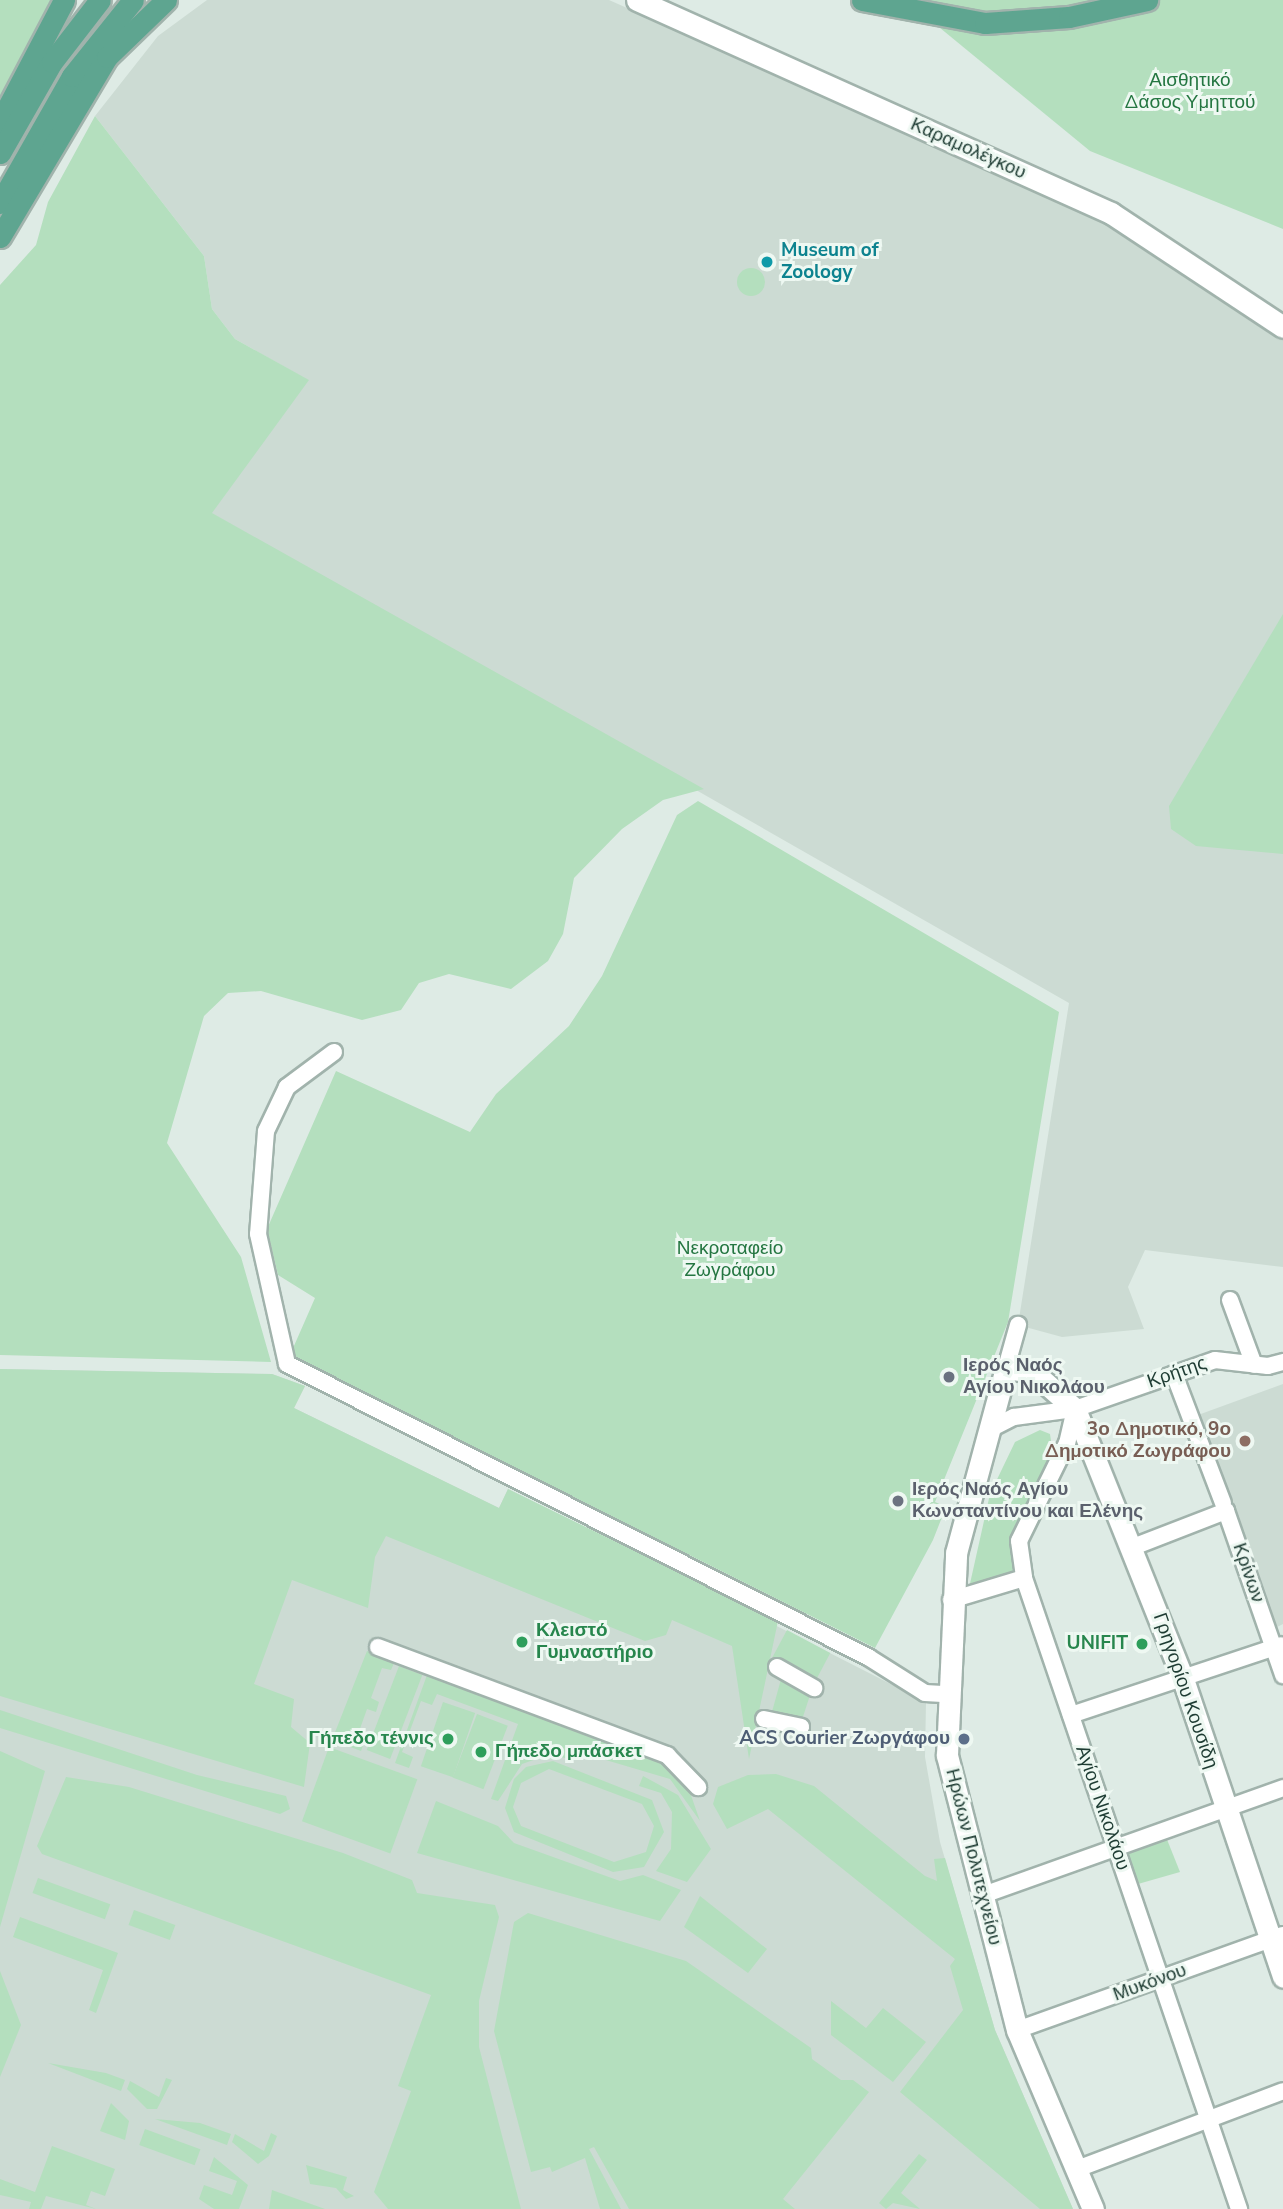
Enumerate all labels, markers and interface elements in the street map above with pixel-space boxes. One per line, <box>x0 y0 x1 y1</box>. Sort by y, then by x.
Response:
park label: Αισθητικό Δάσος Υμηττού <box>1125 70 1255 114</box>
street label: Καραμολέγκου <box>907 113 1029 185</box>
place label: Museum of Zoology <box>781 240 879 284</box>
marker: Museum of Zoology <box>759 254 775 270</box>
park label: Νεκροταφείο Ζωγράφου <box>677 1238 783 1282</box>
street label: Κρήτης <box>1144 1352 1210 1394</box>
place label: Ιερός Ναός Αγίου Νικολάου <box>963 1355 1105 1399</box>
marker: Ιερός Ναός Αγίου Νικολάου <box>941 1369 957 1385</box>
place label: 3ο Δημοτικό, 9ο Δημοτικό Ζωγράφου <box>1045 1419 1231 1463</box>
marker: 3ο Δημοτικό, 9ο Δημοτικό Ζωγράφου <box>1237 1433 1253 1449</box>
place label: Ιερός Ναός Αγίου Κωνσταντίνου και Ελένης <box>912 1479 1143 1523</box>
marker: Ιερός Ναός Αγίου Κωνσταντίνου και Ελένης <box>890 1493 906 1509</box>
street label: Κρίνων <box>1227 1540 1269 1606</box>
street label: Γρηγορίου Κουσίδη <box>1148 1610 1222 1772</box>
place label: Κλειστό Γυμναστήριο <box>536 1620 653 1664</box>
place label: UNIFIT <box>1067 1633 1128 1655</box>
marker: Κλειστό Γυμναστήριο <box>514 1634 530 1650</box>
marker: UNIFIT <box>1134 1636 1150 1652</box>
place label: Γήπεδο τέννις <box>309 1728 434 1750</box>
place label: ACS Courier Ζωργάφου <box>739 1728 950 1750</box>
marker: Γήπεδο τέννις <box>440 1731 456 1747</box>
marker: ACS Courier Ζωργάφου <box>956 1731 972 1747</box>
place label: Γήπεδο μπάσκετ <box>495 1741 643 1763</box>
street label: Αγίου Νικολάου <box>1070 1743 1134 1873</box>
marker: Γήπεδο μπάσκετ <box>473 1744 489 1760</box>
street label: Ηρώων Πολυτεχνείου <box>940 1766 1006 1948</box>
street label: Μυκόνου <box>1110 1959 1190 2007</box>

